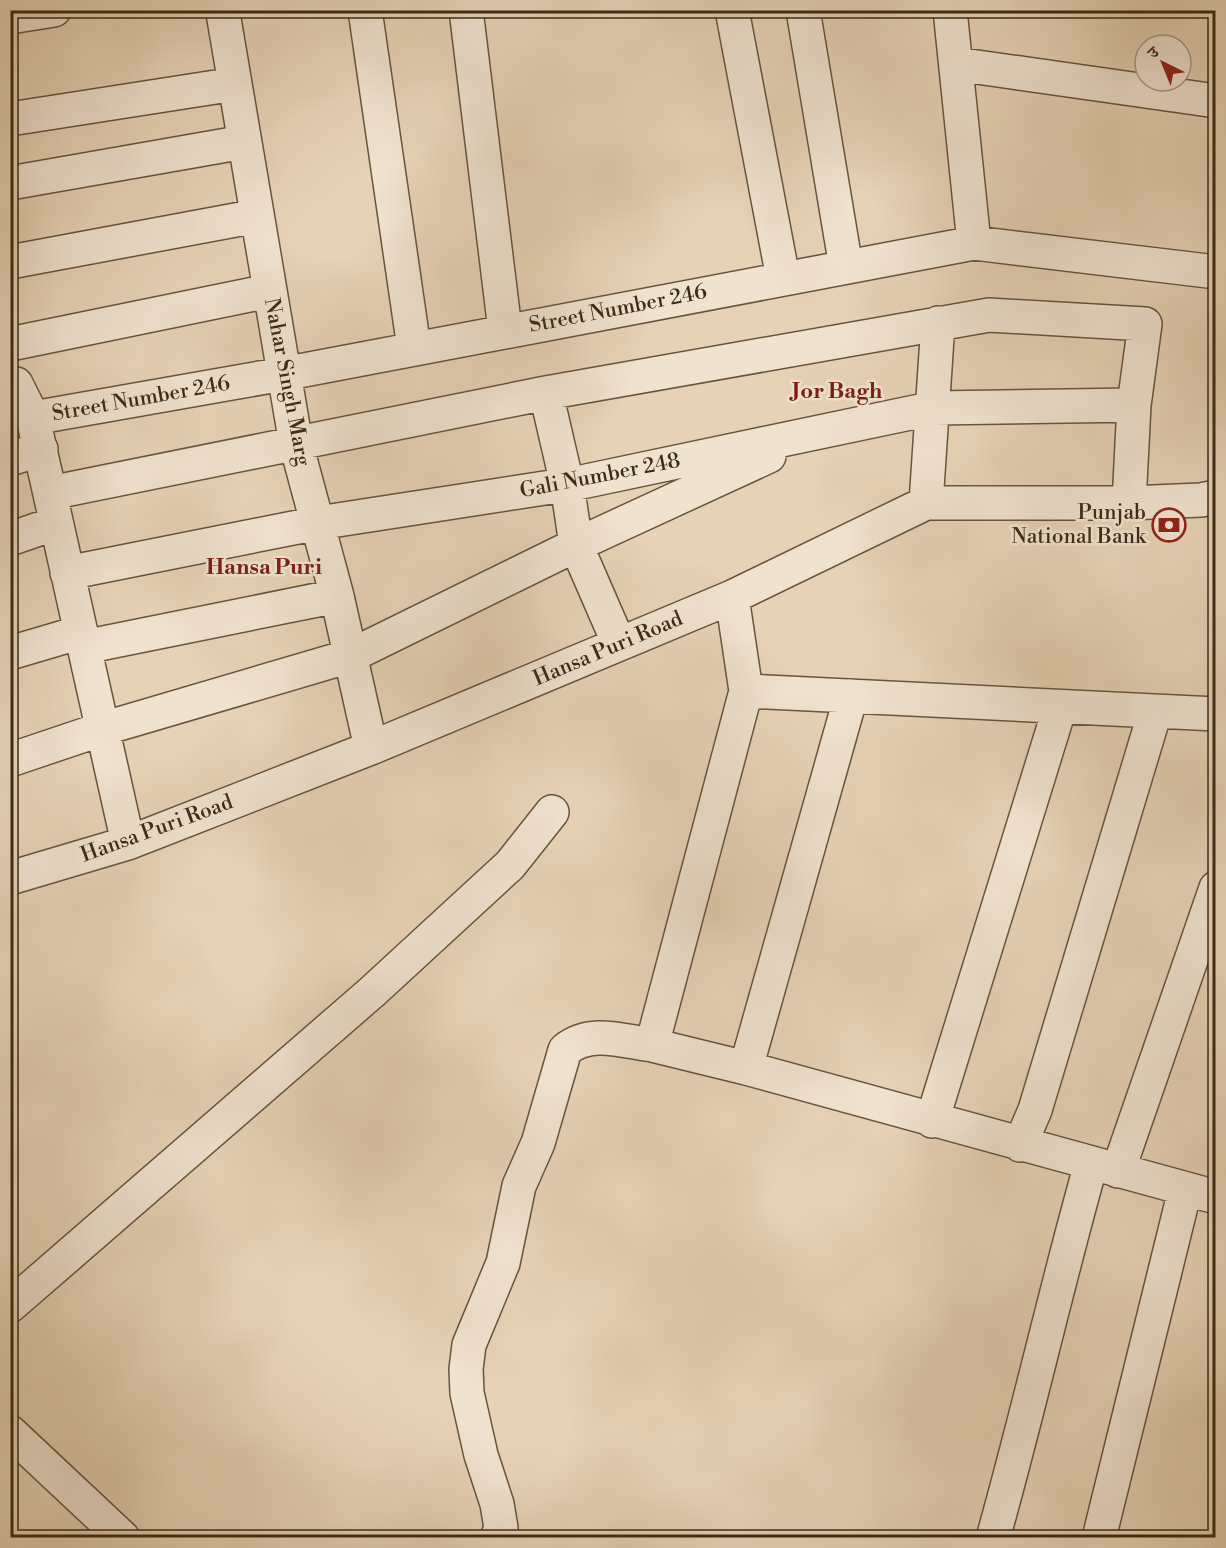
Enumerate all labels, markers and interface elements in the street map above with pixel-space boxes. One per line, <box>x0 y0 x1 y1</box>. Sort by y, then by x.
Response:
north arrow <box>1133 33 1193 93</box>
text: उ <box>1143 41 1165 64</box>
street label: Street Number 246 <box>527 279 709 339</box>
street label: Nahar Singh Marg <box>258 296 316 468</box>
street label: Street Number 246 <box>50 370 232 427</box>
district label: Jor Bagh <box>789 378 883 405</box>
street label: Gali Number 248 <box>518 448 682 504</box>
place label: Punjab National Bank <box>1011 500 1147 550</box>
bank icon: Punjab National Bank <box>1151 507 1187 543</box>
district label: Hansa Puri <box>206 554 322 581</box>
street label: Hansa Puri Road <box>529 606 687 692</box>
street label: Hansa Puri Road <box>77 789 237 869</box>

